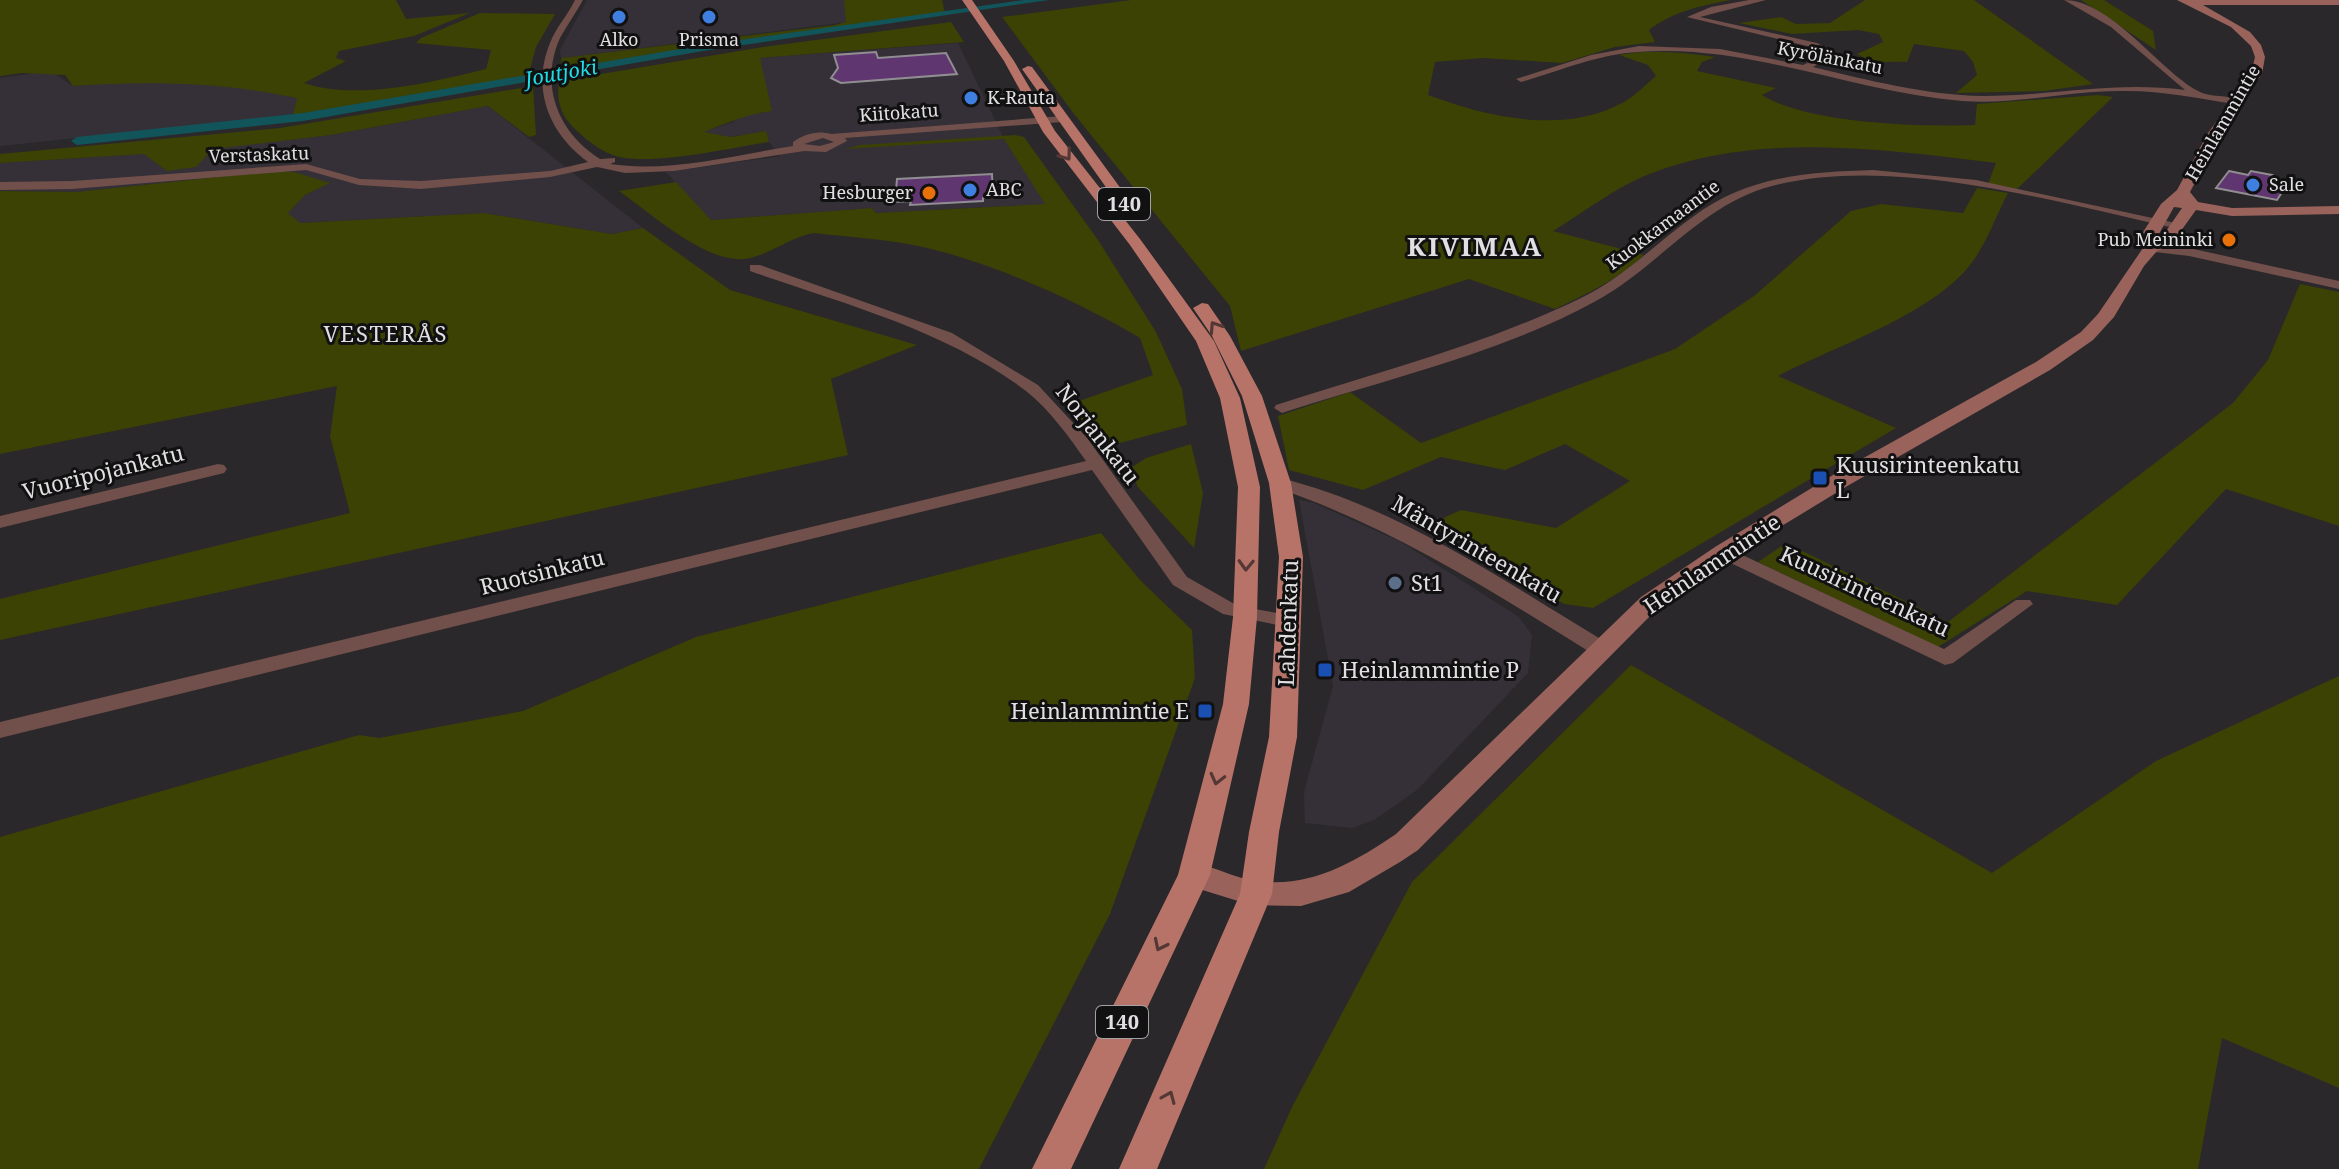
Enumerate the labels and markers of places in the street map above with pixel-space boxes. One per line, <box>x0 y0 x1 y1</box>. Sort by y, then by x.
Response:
marker: Alko <box>610 8 628 26</box>
marker: Prisma <box>700 8 718 26</box>
place label: Alko <box>600 27 638 51</box>
place label: Prisma <box>679 27 739 51</box>
place label: K-Rauta <box>987 85 1055 109</box>
marker: K-Rauta <box>962 89 980 107</box>
place label: Sale <box>2269 172 2304 196</box>
marker: Sale <box>2244 176 2262 194</box>
place label: ABC <box>986 177 1022 201</box>
place label: Hesburger <box>822 180 914 204</box>
marker: ABC <box>961 181 979 199</box>
marker: Hesburger <box>920 184 938 202</box>
place label: Pub Meininki <box>2097 227 2213 251</box>
marker: Pub Meininki <box>2220 231 2238 249</box>
place label: Kuusirinteenkatu L <box>1836 449 2020 504</box>
marker: Kuusirinteenkatu L <box>1811 469 1829 487</box>
place label: St1 <box>1411 567 1443 597</box>
marker: St1 <box>1386 574 1404 592</box>
place label: Heinlammintie P <box>1341 654 1519 684</box>
marker: Heinlammintie P <box>1316 661 1334 679</box>
place label: Heinlammintie E <box>1011 695 1189 725</box>
marker: Heinlammintie E <box>1196 702 1214 720</box>

